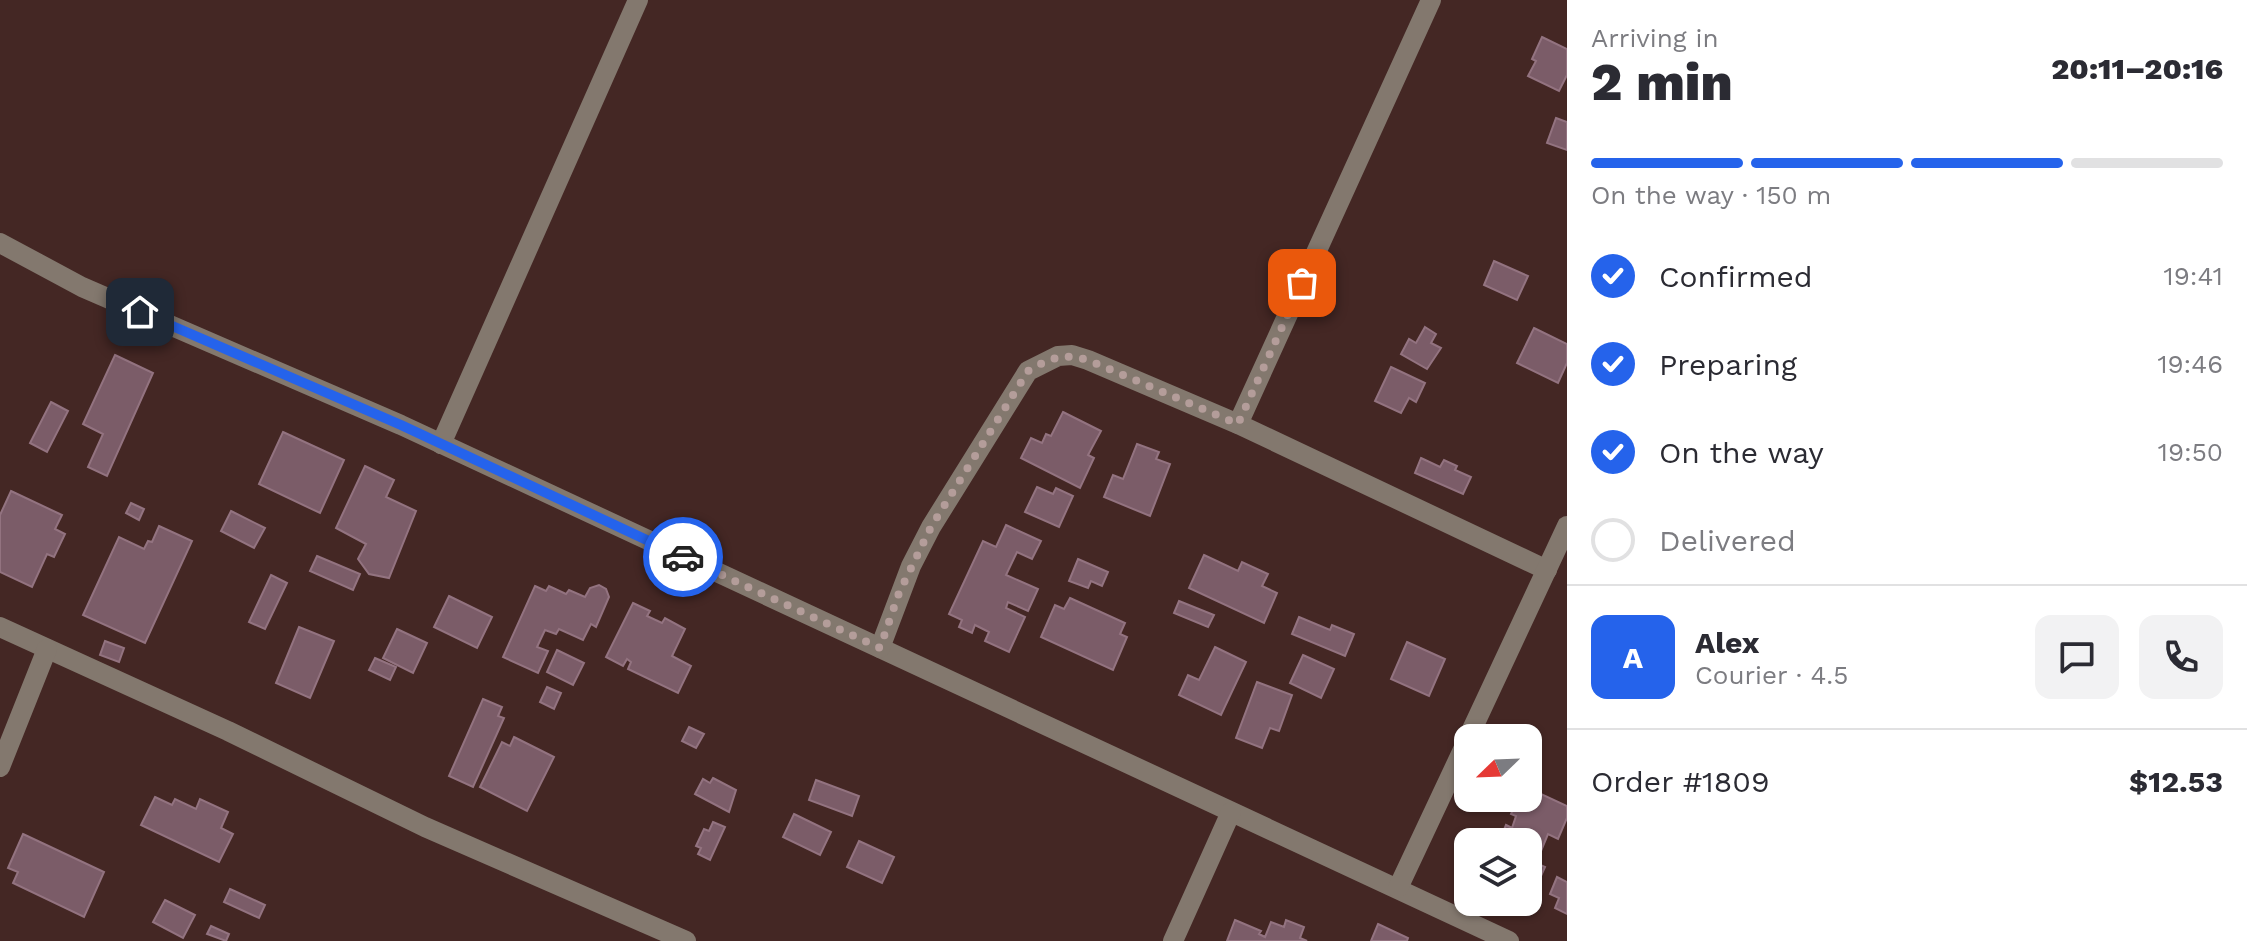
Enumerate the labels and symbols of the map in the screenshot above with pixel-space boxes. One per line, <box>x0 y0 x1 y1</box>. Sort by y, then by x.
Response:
pin <box>1268 249 1336 317</box>
pin <box>106 278 174 346</box>
courier <box>643 517 723 597</box>
north arrow <box>1454 724 1542 812</box>

